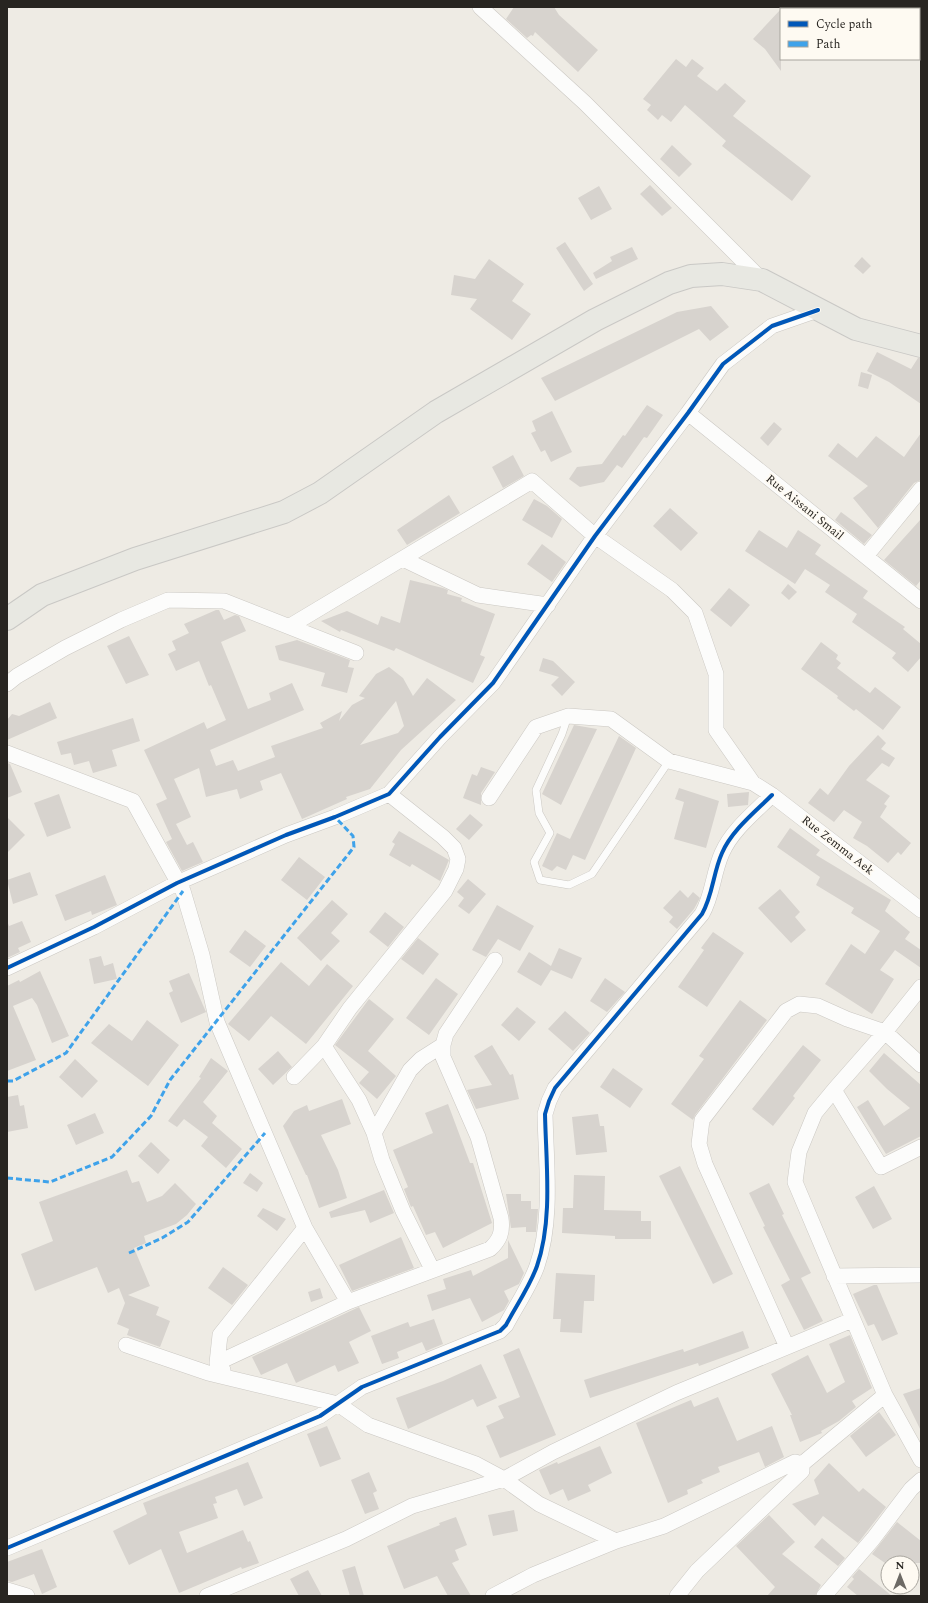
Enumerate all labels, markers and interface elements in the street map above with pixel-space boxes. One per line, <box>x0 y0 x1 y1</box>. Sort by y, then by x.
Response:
legend <box>780 8 920 60</box>
text: Cycle path <box>816 15 873 34</box>
text: Path <box>816 35 841 54</box>
street label: Rue Aissani Smail <box>761 470 848 545</box>
street label: Rue Zemma Aek <box>797 811 878 880</box>
north arrow <box>880 1555 920 1595</box>
text: N <box>896 1557 905 1574</box>

